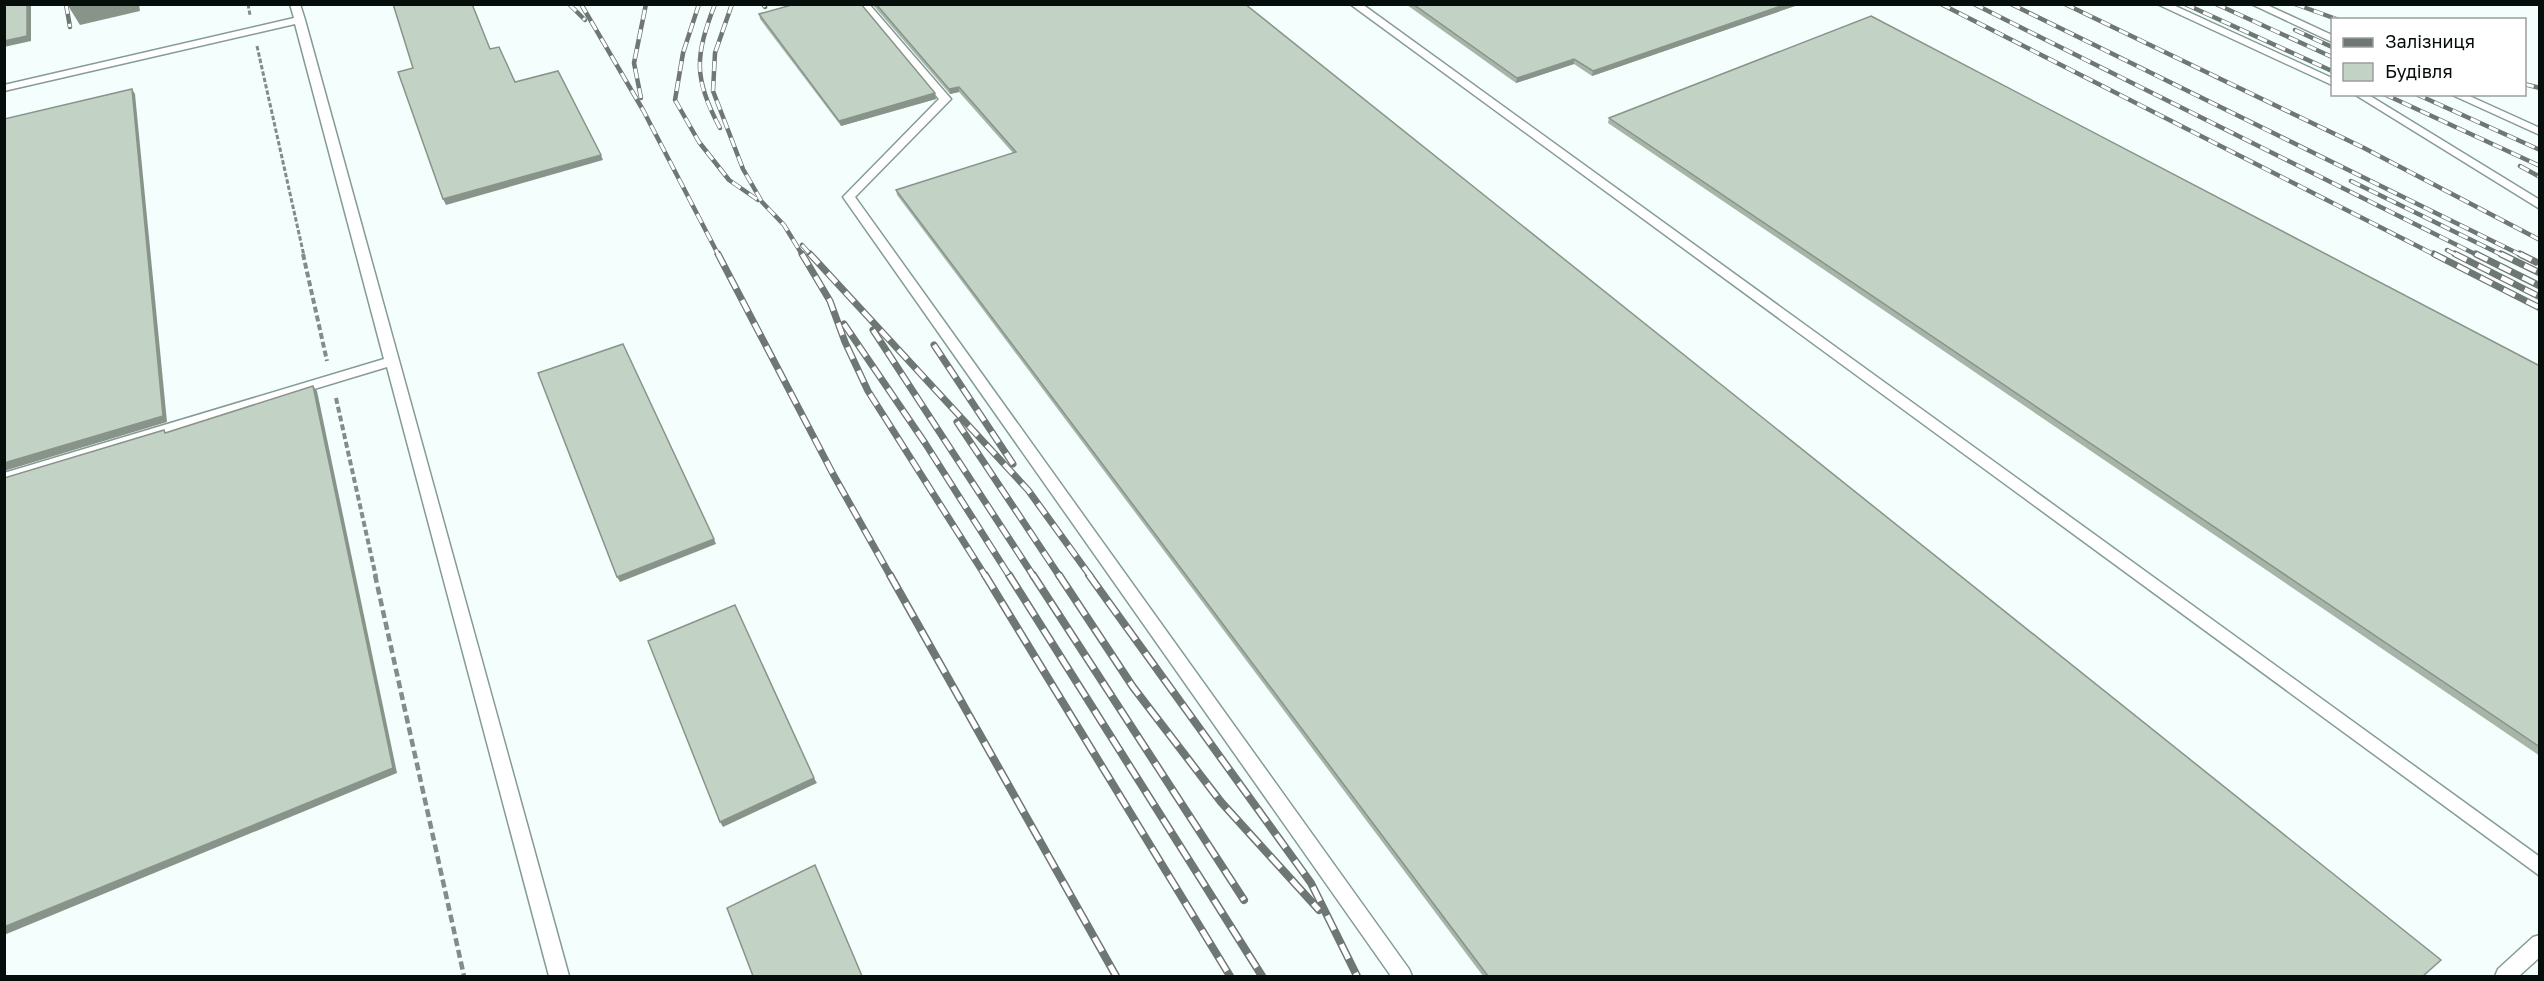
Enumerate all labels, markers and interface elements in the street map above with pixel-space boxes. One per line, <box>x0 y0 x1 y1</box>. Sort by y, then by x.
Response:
legend <box>2331 18 2526 96</box>
text: Залізниця <box>2385 30 2475 52</box>
text: Будівля <box>2385 60 2453 82</box>

